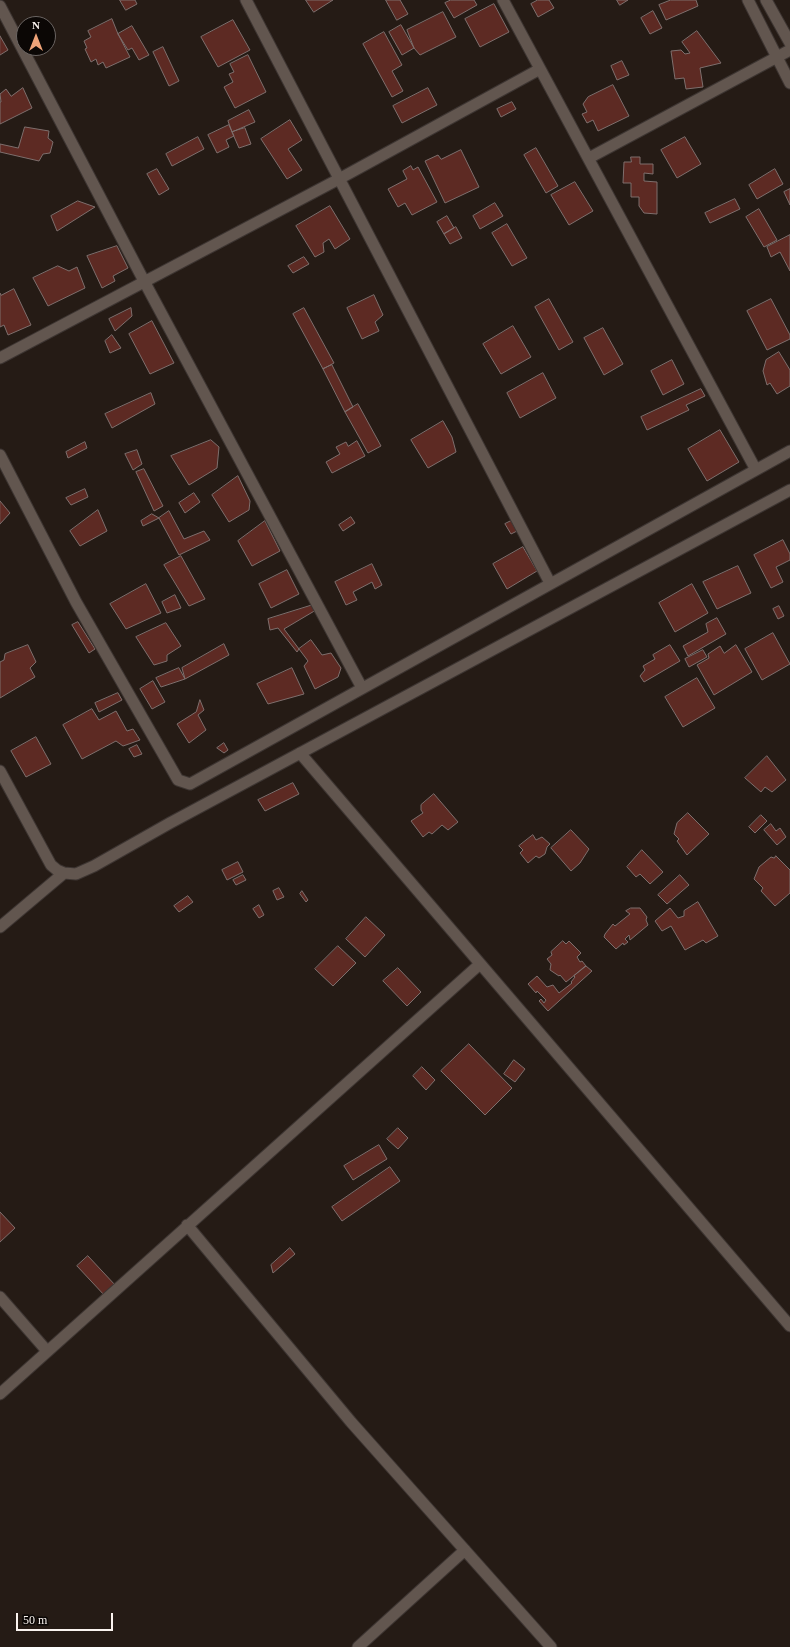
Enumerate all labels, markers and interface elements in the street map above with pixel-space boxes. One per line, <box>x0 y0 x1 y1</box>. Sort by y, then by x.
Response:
north arrow <box>16 16 56 56</box>
text: N <box>32 19 40 31</box>
scale bar <box>18 1605 115 1631</box>
text: 50 m <box>23 1613 47 1627</box>

